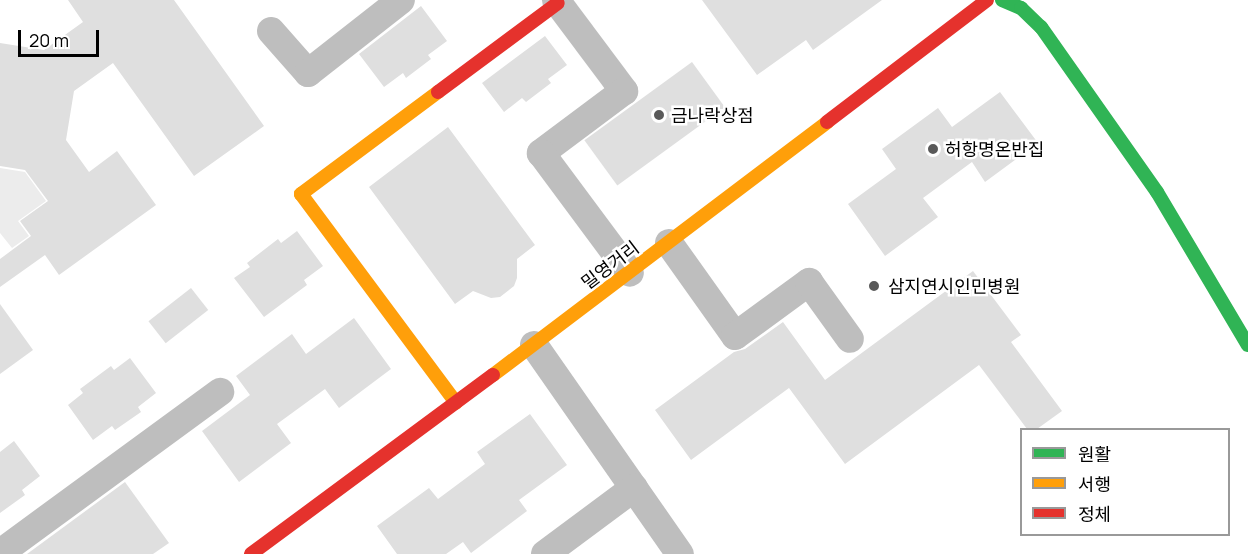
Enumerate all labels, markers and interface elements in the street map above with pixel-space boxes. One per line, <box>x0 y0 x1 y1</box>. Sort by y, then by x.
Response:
scale bar <box>21 18 102 56</box>
text: 20 m <box>29 28 69 52</box>
place label: 금나락상점 <box>671 104 754 126</box>
marker: 금나락상점 <box>652 108 666 122</box>
place label: 허항명온반집 <box>945 138 1044 160</box>
marker: 허항명온반집 <box>926 142 940 156</box>
street label: 밀영거리 <box>577 236 643 294</box>
place label: 삼지연시인민병원 <box>888 275 1020 297</box>
marker: 삼지연시인민병원 <box>865 277 883 295</box>
legend <box>1020 428 1230 536</box>
text: 원활 <box>1078 442 1111 466</box>
text: 서행 <box>1078 472 1111 496</box>
text: 정체 <box>1078 502 1111 526</box>

